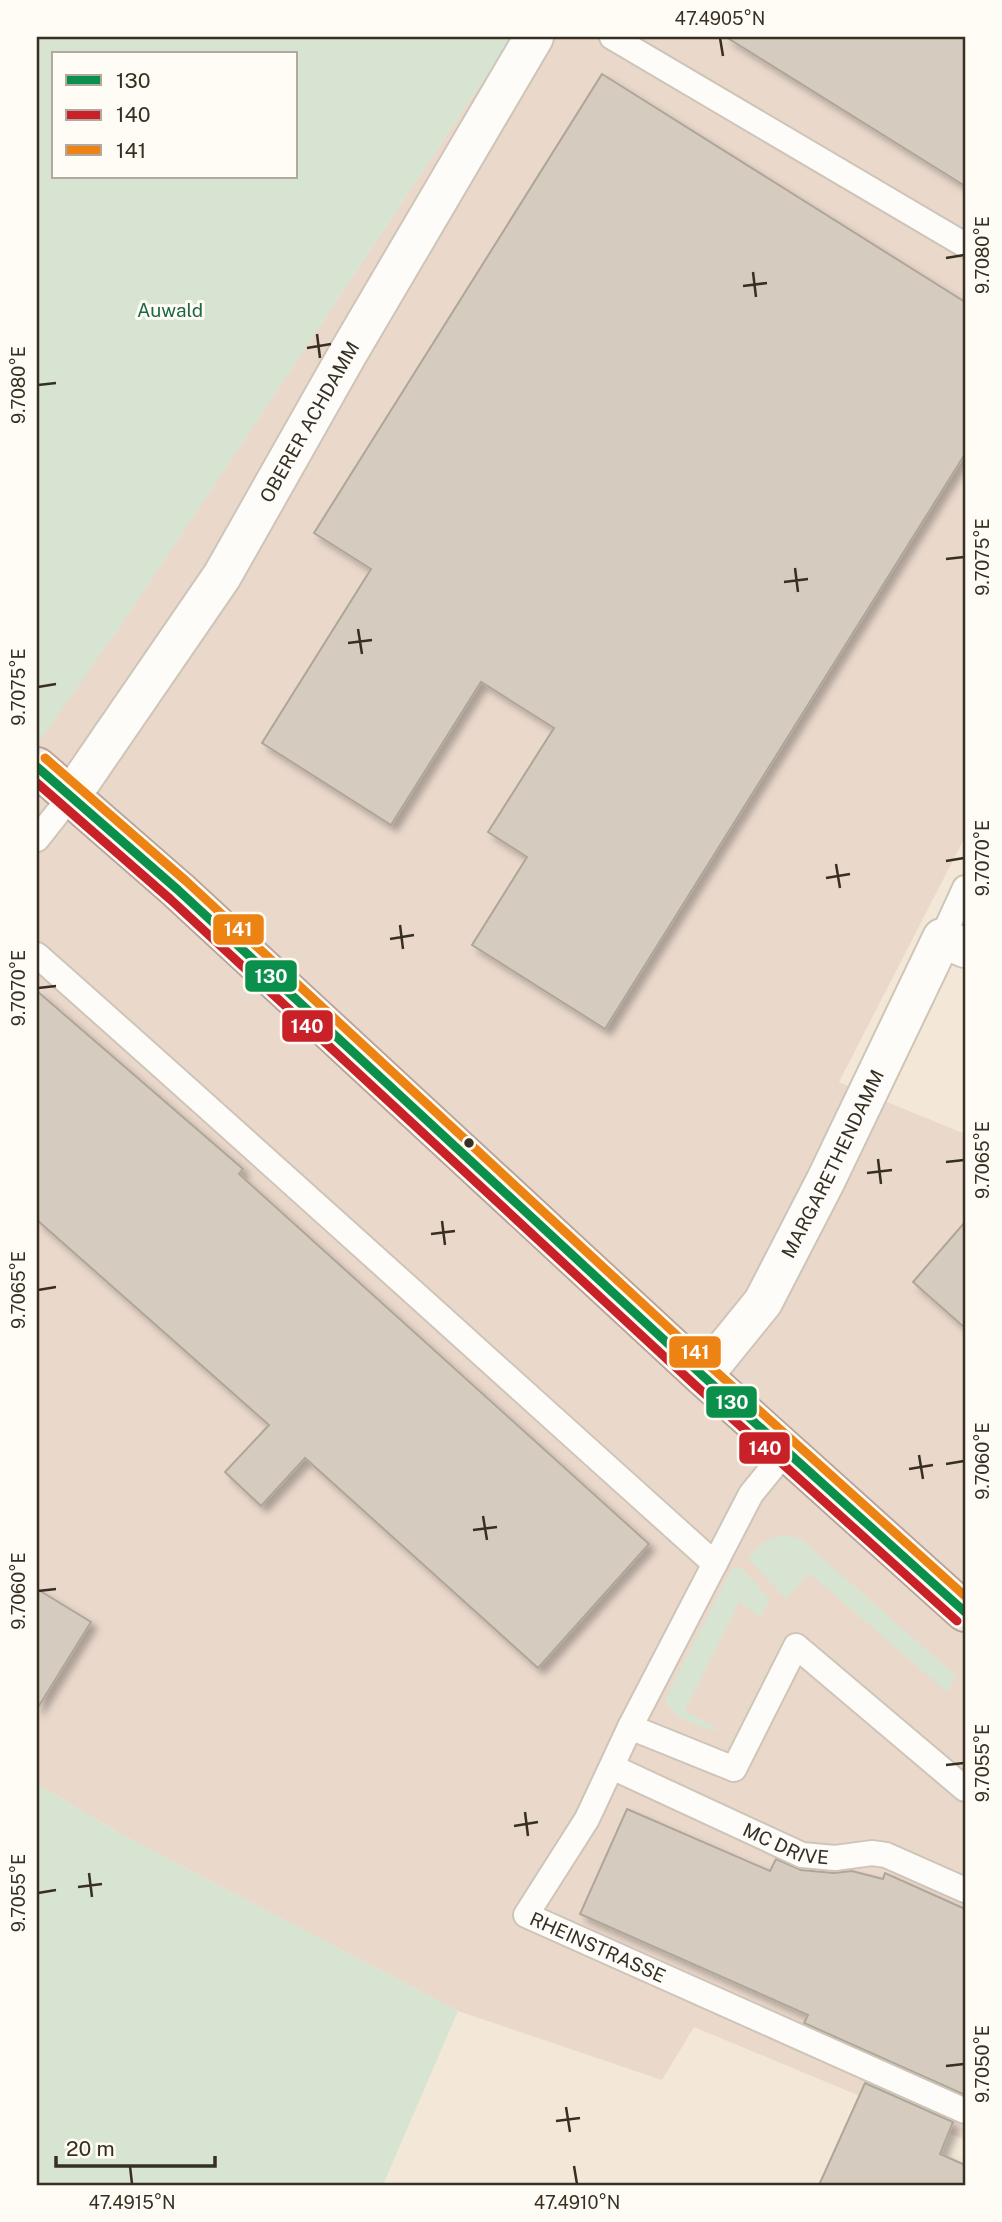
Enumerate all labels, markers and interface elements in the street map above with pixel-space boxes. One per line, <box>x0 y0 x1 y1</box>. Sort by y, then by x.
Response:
text: 47.4905°N <box>675 8 765 29</box>
legend <box>52 52 298 178</box>
text: 130 <box>116 68 151 93</box>
text: 140 <box>116 102 151 127</box>
text: 141 <box>116 138 146 163</box>
text: 9.7080°E <box>972 216 993 294</box>
park label: Auwald <box>137 299 203 321</box>
street label: OBERER ACHDAMM <box>255 337 364 506</box>
text: 9.7080°E <box>8 346 29 424</box>
text: 9.7075°E <box>972 518 993 596</box>
text: 9.7075°E <box>8 648 29 726</box>
text: 9.7070°E <box>972 820 993 896</box>
line badge: 141 <box>212 913 265 946</box>
text: 141 <box>224 918 252 940</box>
text: 9.7070°E <box>8 950 29 1026</box>
line badge: 130 <box>244 959 298 993</box>
text: 130 <box>255 965 287 987</box>
line badge: 140 <box>281 1009 334 1043</box>
text: 140 <box>291 1015 323 1037</box>
street label: MARGARETHENDAMM <box>777 1066 888 1262</box>
text: 9.7065°E <box>972 1121 993 1199</box>
unlabelled marker <box>462 1136 476 1150</box>
text: 9.7065°E <box>8 1251 29 1329</box>
line badge: 141 <box>668 1335 722 1369</box>
text: 141 <box>681 1341 709 1363</box>
line badge: 130 <box>705 1385 758 1419</box>
text: 130 <box>716 1391 748 1413</box>
text: 9.7060°E <box>972 1422 993 1500</box>
line badge: 140 <box>738 1431 791 1465</box>
text: 140 <box>749 1437 781 1459</box>
text: 9.7060°E <box>8 1552 29 1630</box>
text: 9.7055°E <box>972 1724 993 1802</box>
street label: MC DRIVE <box>740 1818 830 1868</box>
text: 9.7055°E <box>8 1854 29 1932</box>
street label: RHEINSTRASSE <box>527 1907 669 1987</box>
text: 9.7050°E <box>972 2025 993 2103</box>
scale bar <box>56 2124 215 2168</box>
text: 20 m <box>66 2136 115 2161</box>
text: 47.4915°N <box>88 2192 176 2213</box>
text: 47.4910°N <box>534 2192 620 2213</box>

